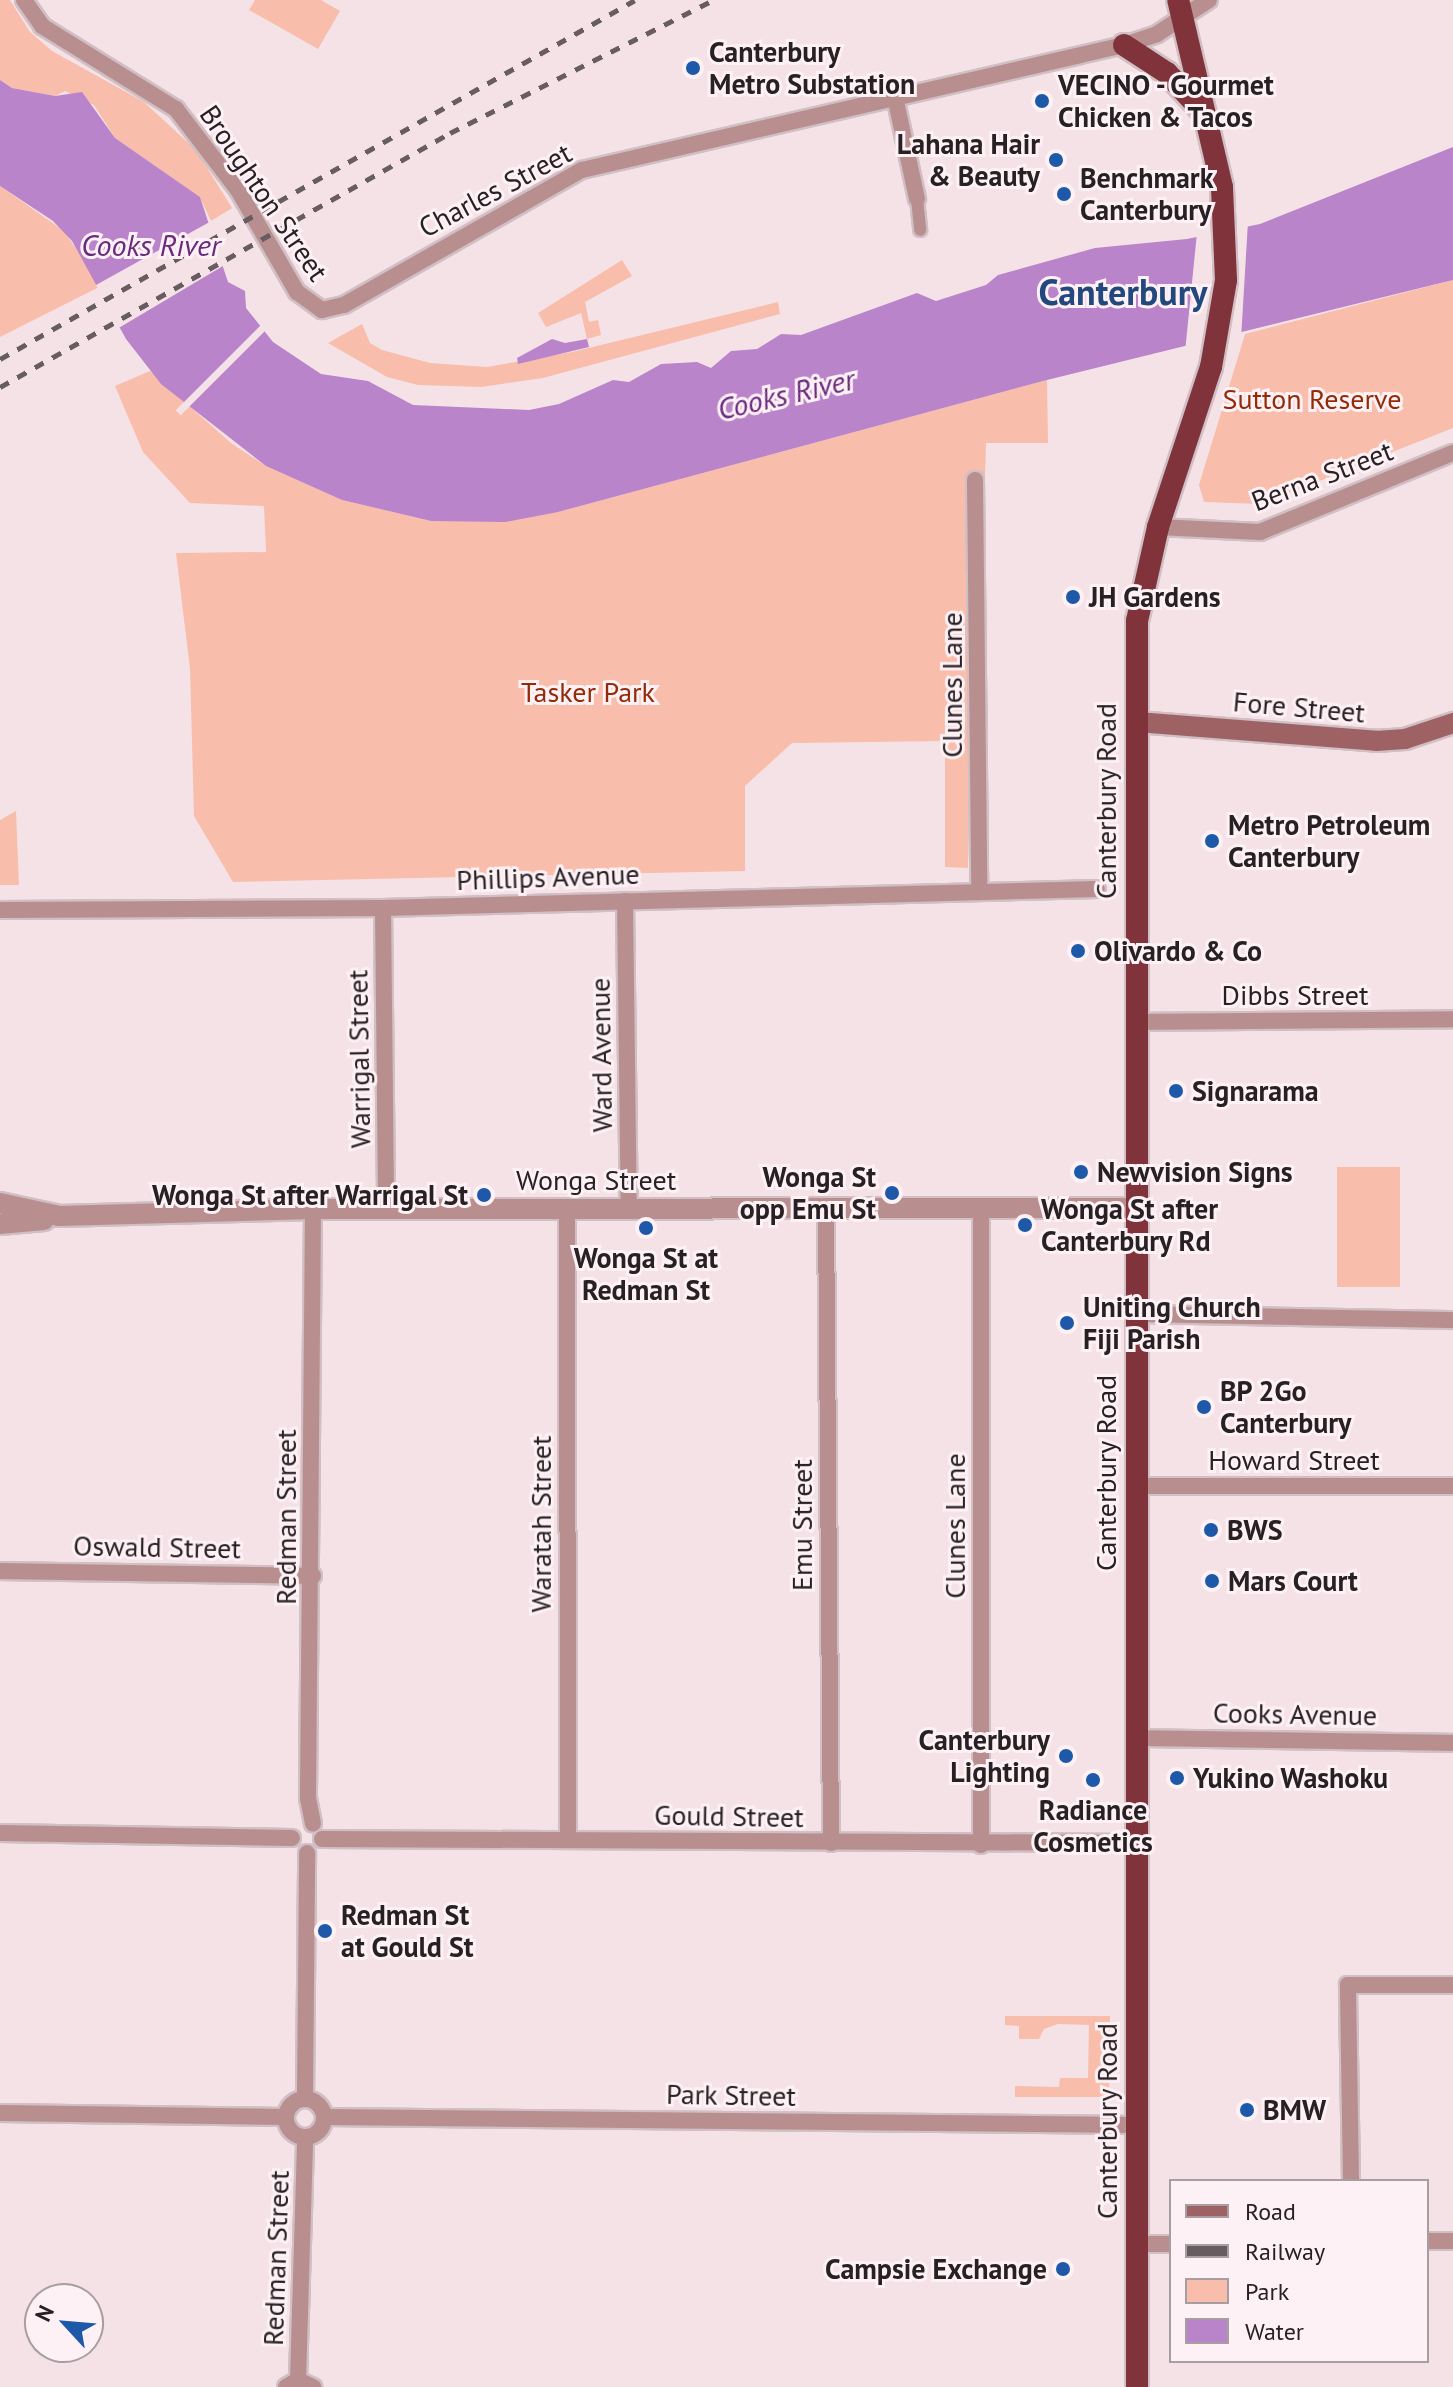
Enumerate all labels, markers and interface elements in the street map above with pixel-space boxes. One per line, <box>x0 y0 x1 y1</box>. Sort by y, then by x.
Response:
place label: Canterbury Metro Substation <box>709 35 915 101</box>
marker: Canterbury Metro Substation <box>684 59 702 77</box>
place label: VECINO - Gourmet Chicken & Tacos <box>1058 68 1278 134</box>
marker: VECINO - Gourmet Chicken & Tacos <box>1033 92 1051 110</box>
street label: Broughton Street <box>193 99 335 287</box>
place label: Lahana Hair & Beauty <box>897 127 1040 193</box>
street label: Charles Street <box>413 136 577 244</box>
marker: Lahana Hair & Beauty <box>1047 151 1065 169</box>
place label: Benchmark Canterbury <box>1080 161 1213 227</box>
marker: Benchmark Canterbury <box>1055 185 1073 203</box>
water label: Cooks River <box>81 227 221 263</box>
district label: Canterbury <box>1038 270 1208 314</box>
water label: Cooks River <box>714 361 858 427</box>
park label: Sutton Reserve <box>1223 382 1401 416</box>
street label: Berna Street <box>1247 434 1397 518</box>
place label: JH Gardens <box>1089 580 1221 614</box>
marker: JH Gardens <box>1064 588 1082 606</box>
street label: Clunes Lane <box>935 612 969 758</box>
park label: Tasker Park <box>521 675 655 709</box>
street label: Fore Street <box>1232 685 1366 729</box>
street label: Canterbury Road <box>1089 702 1123 900</box>
place label: Metro Petroleum Canterbury <box>1228 808 1430 874</box>
marker: Metro Petroleum Canterbury <box>1203 832 1221 850</box>
street label: Phillips Avenue <box>455 857 641 897</box>
place label: Olivardo & Co <box>1094 934 1262 968</box>
marker: Olivardo & Co <box>1069 942 1087 960</box>
street label: Warrigal Street <box>341 969 377 1149</box>
street label: Ward Avenue <box>583 977 619 1133</box>
street label: Dibbs Street <box>1222 978 1368 1012</box>
place label: Signarama <box>1192 1074 1319 1108</box>
marker: Signarama <box>1167 1082 1185 1100</box>
place label: Newvision Signs <box>1097 1155 1293 1189</box>
place label: Wonga St opp Emu St <box>740 1160 876 1226</box>
street label: Wonga Street <box>516 1163 676 1197</box>
marker: Newvision Signs <box>1072 1163 1090 1181</box>
place label: Wonga St after Warrigal St <box>151 1178 468 1212</box>
marker: Wonga St opp Emu St <box>883 1184 901 1202</box>
marker: Wonga St after Warrigal St <box>475 1186 493 1204</box>
place label: Wonga St after Canterbury Rd <box>1041 1192 1218 1258</box>
marker: Wonga St after Canterbury Rd <box>1016 1216 1034 1234</box>
marker: Wonga St at Redman St <box>637 1219 655 1237</box>
place label: Wonga St at Redman St <box>574 1241 718 1307</box>
place label: Uniting Church Fiji Parish <box>1083 1290 1261 1356</box>
marker: Uniting Church Fiji Parish <box>1058 1314 1076 1332</box>
street label: Canterbury Road <box>1089 1374 1123 1572</box>
place label: BP 2Go Canterbury <box>1220 1374 1351 1440</box>
marker: BP 2Go Canterbury <box>1195 1398 1213 1416</box>
street label: Redman Street <box>269 1429 303 1605</box>
street label: Waratah Street <box>524 1435 558 1613</box>
street label: Howard Street <box>1208 1443 1380 1477</box>
street label: Clunes Lane <box>938 1453 972 1599</box>
street label: Emu Street <box>785 1459 819 1591</box>
place label: BWS <box>1227 1513 1283 1547</box>
marker: BWS <box>1202 1521 1220 1539</box>
street label: Oswald Street <box>73 1529 241 1565</box>
place label: Mars Court <box>1228 1564 1358 1598</box>
marker: Mars Court <box>1203 1572 1221 1590</box>
street label: Cooks Avenue <box>1212 1696 1378 1732</box>
place label: Canterbury Lighting <box>919 1723 1050 1789</box>
marker: Canterbury Lighting <box>1057 1747 1075 1765</box>
place label: Yukino Washoku <box>1193 1761 1389 1795</box>
marker: Yukino Washoku <box>1168 1769 1186 1787</box>
marker: Radiance Cosmetics <box>1084 1771 1102 1789</box>
place label: Radiance Cosmetics <box>1033 1793 1153 1859</box>
street label: Gould Street <box>654 1798 804 1834</box>
place label: Redman St at Gould St <box>341 1898 474 1964</box>
marker: Redman St at Gould St <box>316 1922 334 1940</box>
street label: Canterbury Road <box>1090 2022 1124 2220</box>
street label: Park Street <box>665 2077 797 2113</box>
place label: BMW <box>1263 2093 1326 2127</box>
marker: BMW <box>1238 2101 1256 2119</box>
street label: Redman Street <box>256 2170 296 2346</box>
legend <box>1169 2179 1429 2363</box>
text: Road <box>1245 2196 1296 2227</box>
text: Railway <box>1245 2236 1325 2267</box>
place label: Campsie Exchange <box>825 2252 1047 2286</box>
marker: Campsie Exchange <box>1054 2260 1072 2278</box>
text: Park <box>1245 2276 1289 2307</box>
north arrow <box>24 2283 104 2363</box>
text: N <box>28 2301 60 2326</box>
text: Water <box>1245 2316 1304 2347</box>

